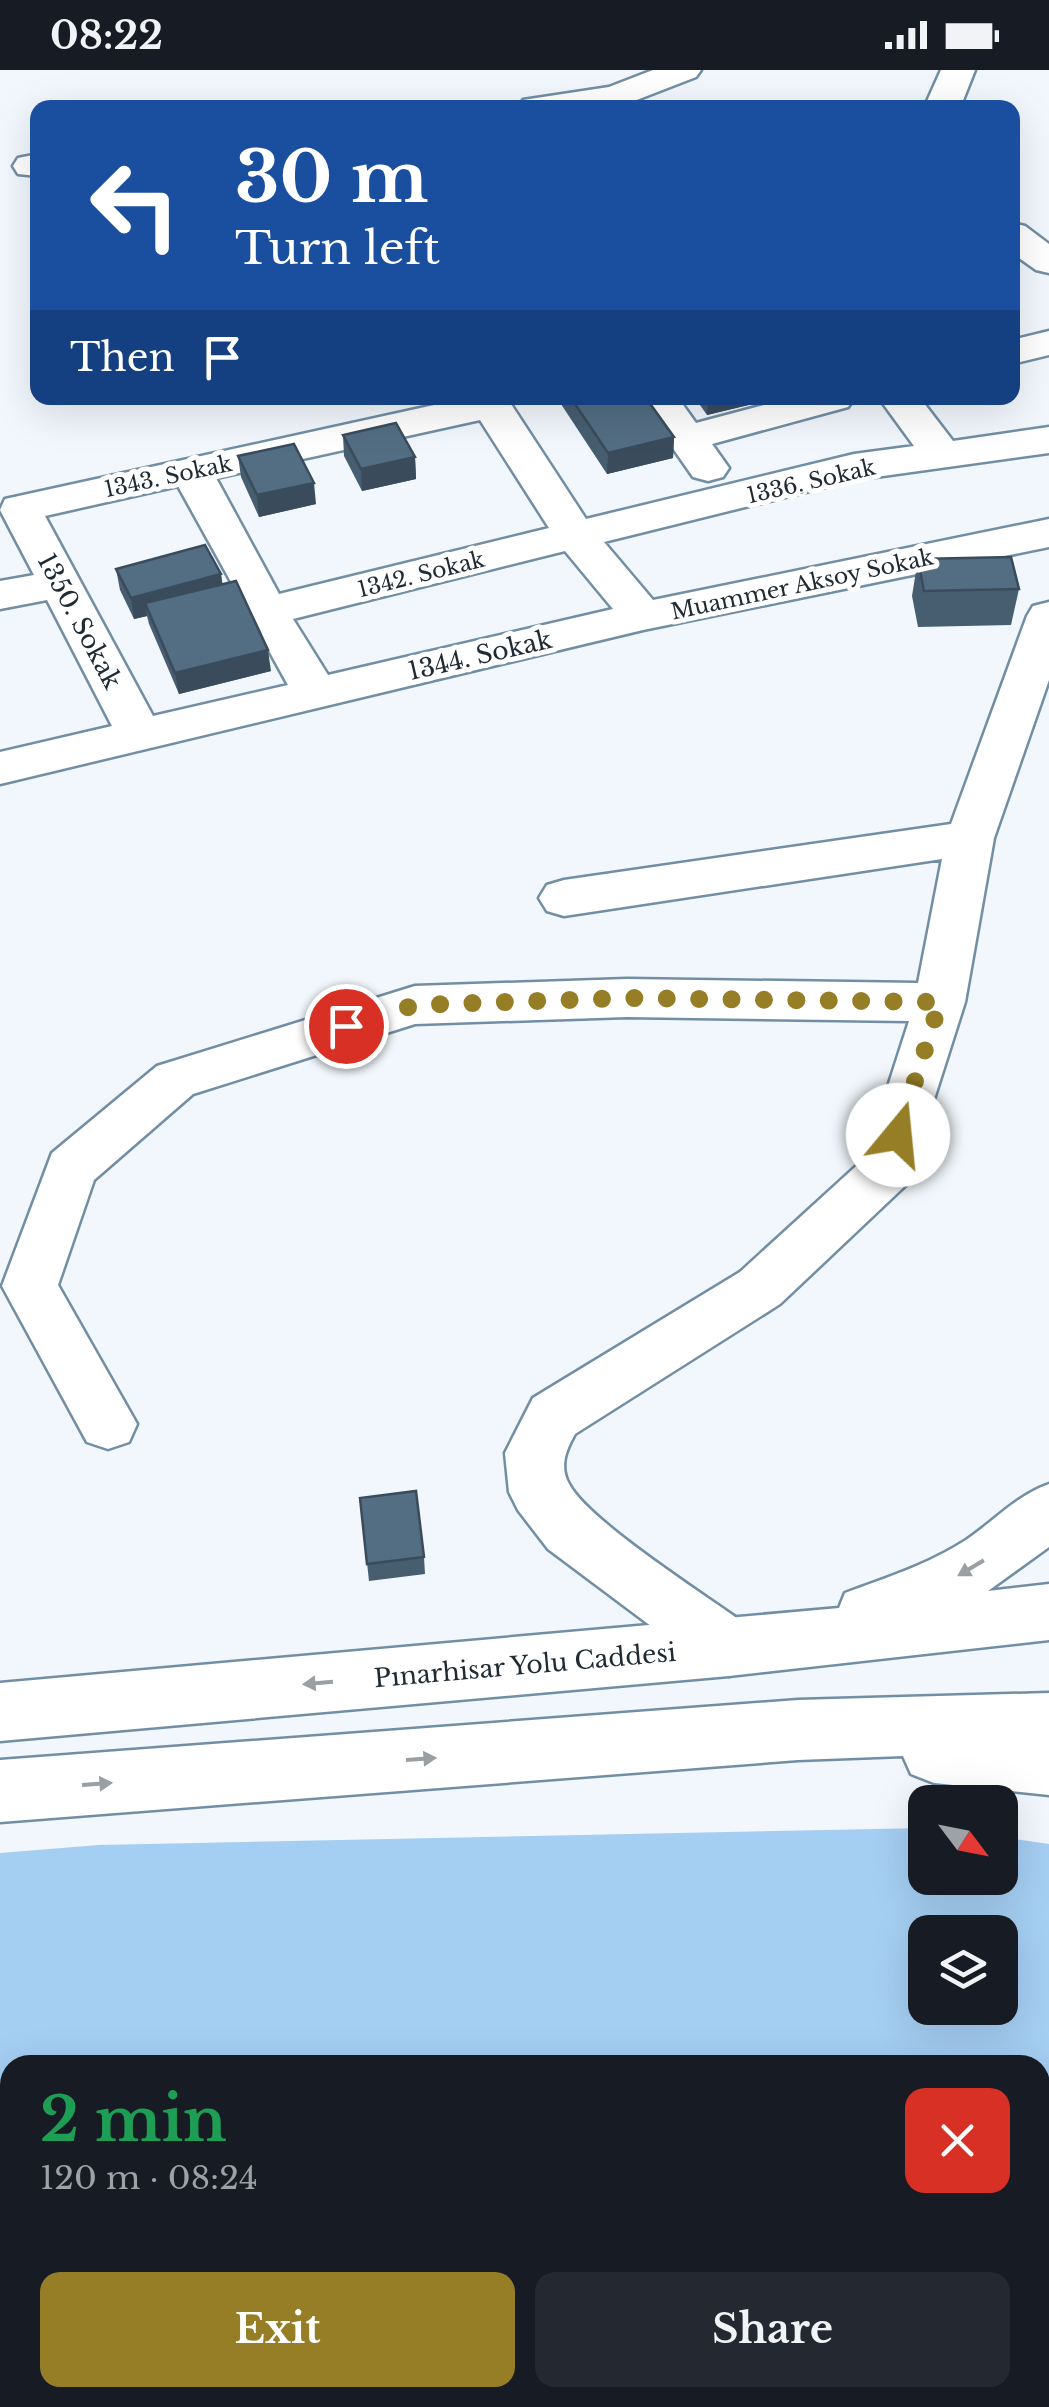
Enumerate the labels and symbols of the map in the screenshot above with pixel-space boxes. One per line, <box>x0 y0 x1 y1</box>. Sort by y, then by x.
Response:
street label: 1343. Sokak <box>102 450 235 503</box>
street label: 1336. Sokak <box>744 453 878 509</box>
street label: Muammer Aksoy Sokak <box>668 543 936 626</box>
street label: 1342. Sokak <box>355 546 488 603</box>
street label: 1350. Sokak <box>31 548 128 695</box>
street label: 1344. Sokak <box>405 624 556 687</box>
pin <box>304 984 389 1069</box>
position arrow <box>846 1083 950 1187</box>
one-way arrow <box>957 1559 985 1576</box>
street label: Pınarhisar Yolu Caddesi <box>373 1637 678 1694</box>
one-way arrow <box>301 1675 333 1691</box>
one-way arrow <box>406 1751 438 1767</box>
one-way arrow <box>82 1775 114 1791</box>
north arrow <box>908 1785 1018 1895</box>

